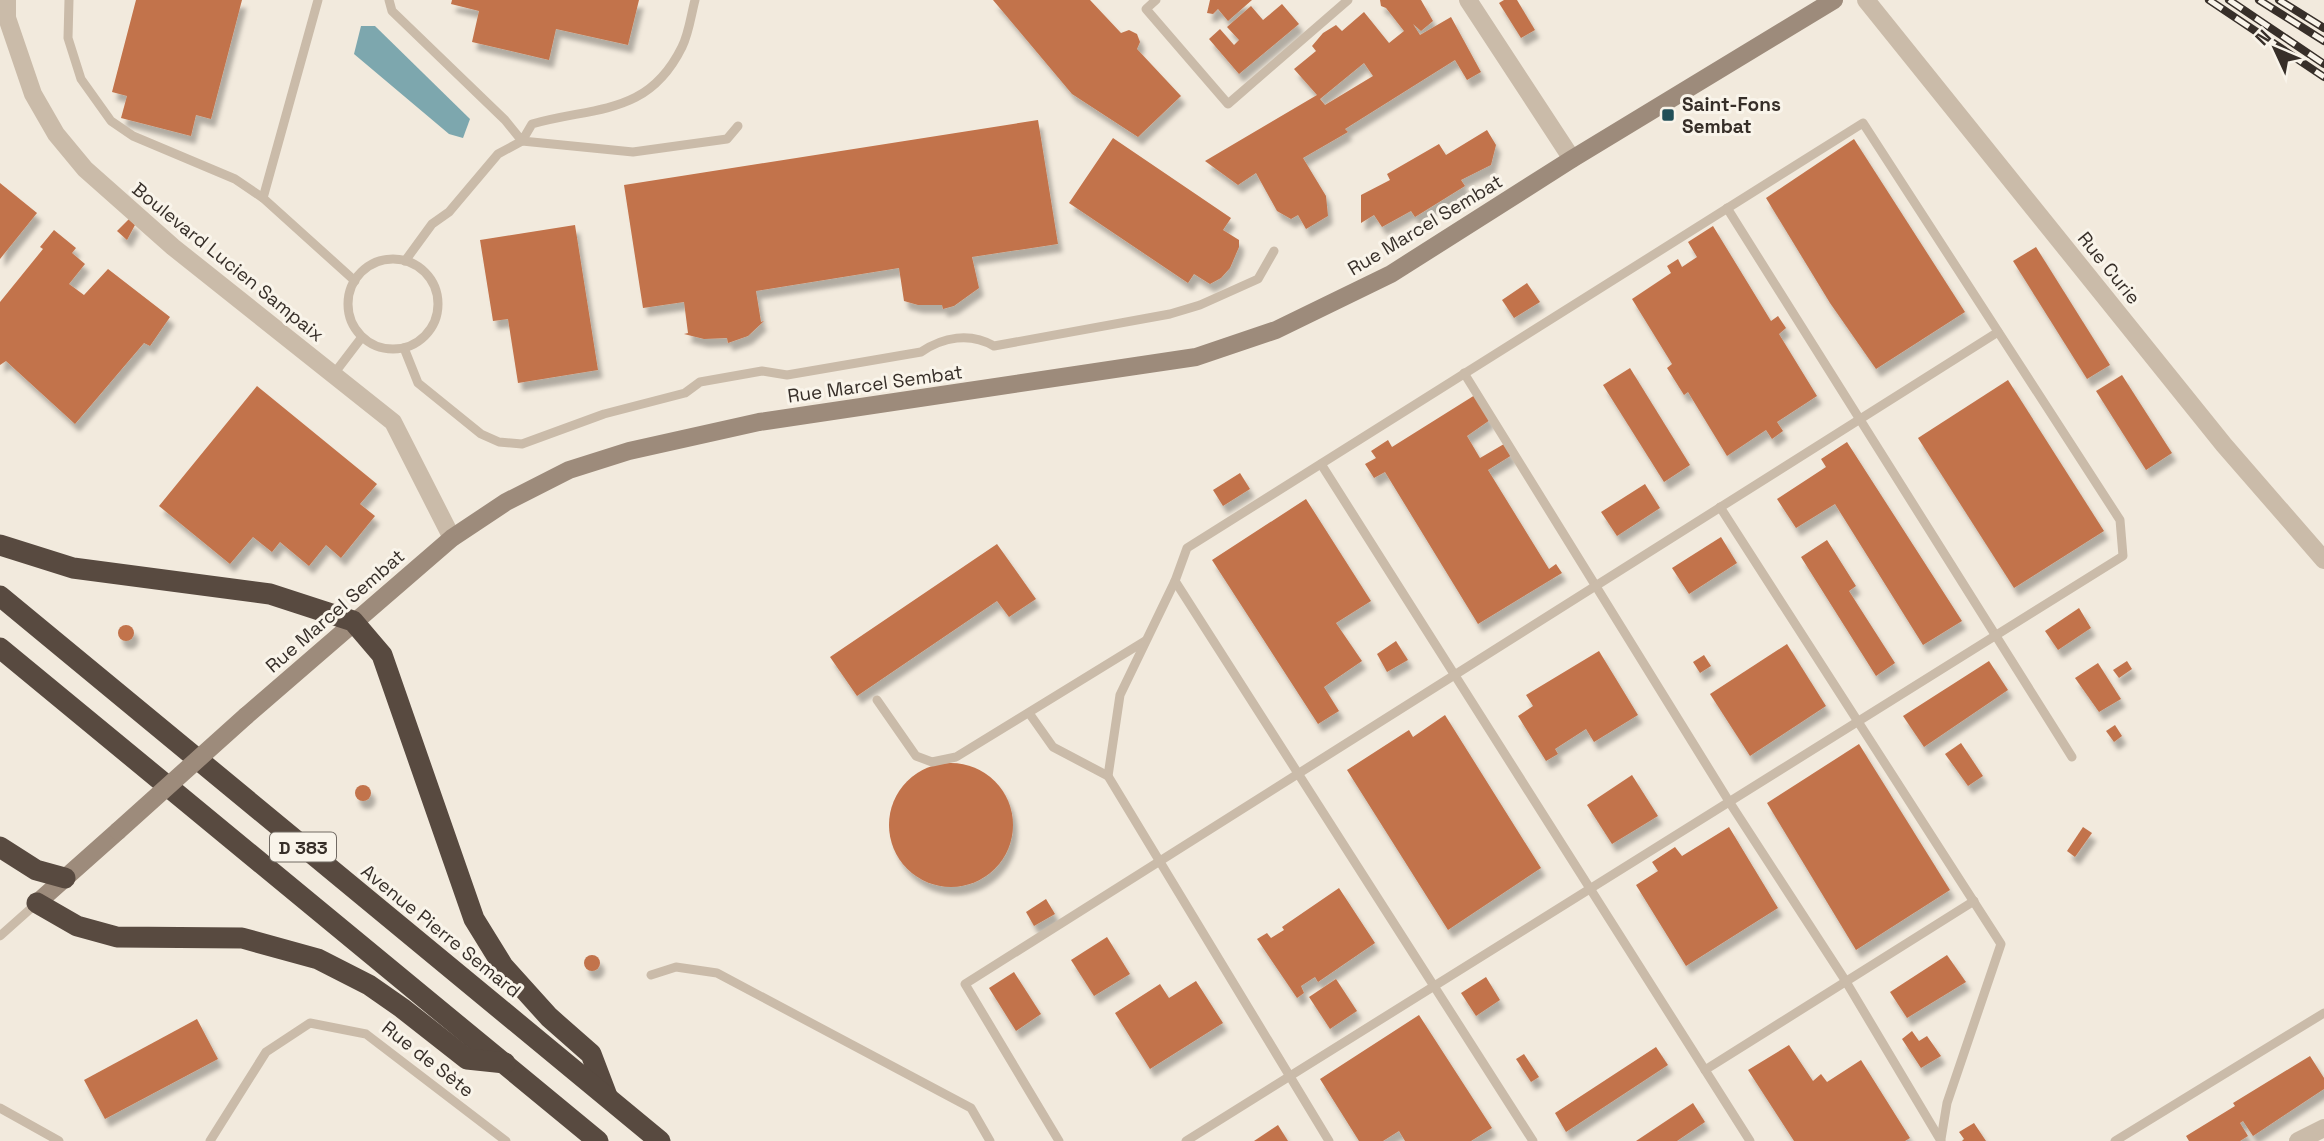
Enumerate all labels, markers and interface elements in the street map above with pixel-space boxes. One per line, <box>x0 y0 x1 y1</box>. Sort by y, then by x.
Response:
north arrow <box>2240 14 2310 84</box>
text: N <box>2250 24 2277 51</box>
place label: Saint-Fons Sembat <box>1682 92 1781 139</box>
marker: Saint-Fons Sembat <box>1660 107 1676 123</box>
street label: Rue Marcel Sembat <box>1343 169 1507 281</box>
street label: Boulevard Lucien Sampaix <box>127 177 329 347</box>
street label: Rue Curie <box>2072 226 2146 310</box>
street label: Rue Marcel Sembat <box>786 359 964 409</box>
street label: Rue Marcel Sembat <box>260 544 410 678</box>
road number: D 383 <box>270 832 336 862</box>
street label: Avenue Pierre Semard <box>356 859 526 1003</box>
street label: Rue de Sète <box>377 1015 479 1103</box>

